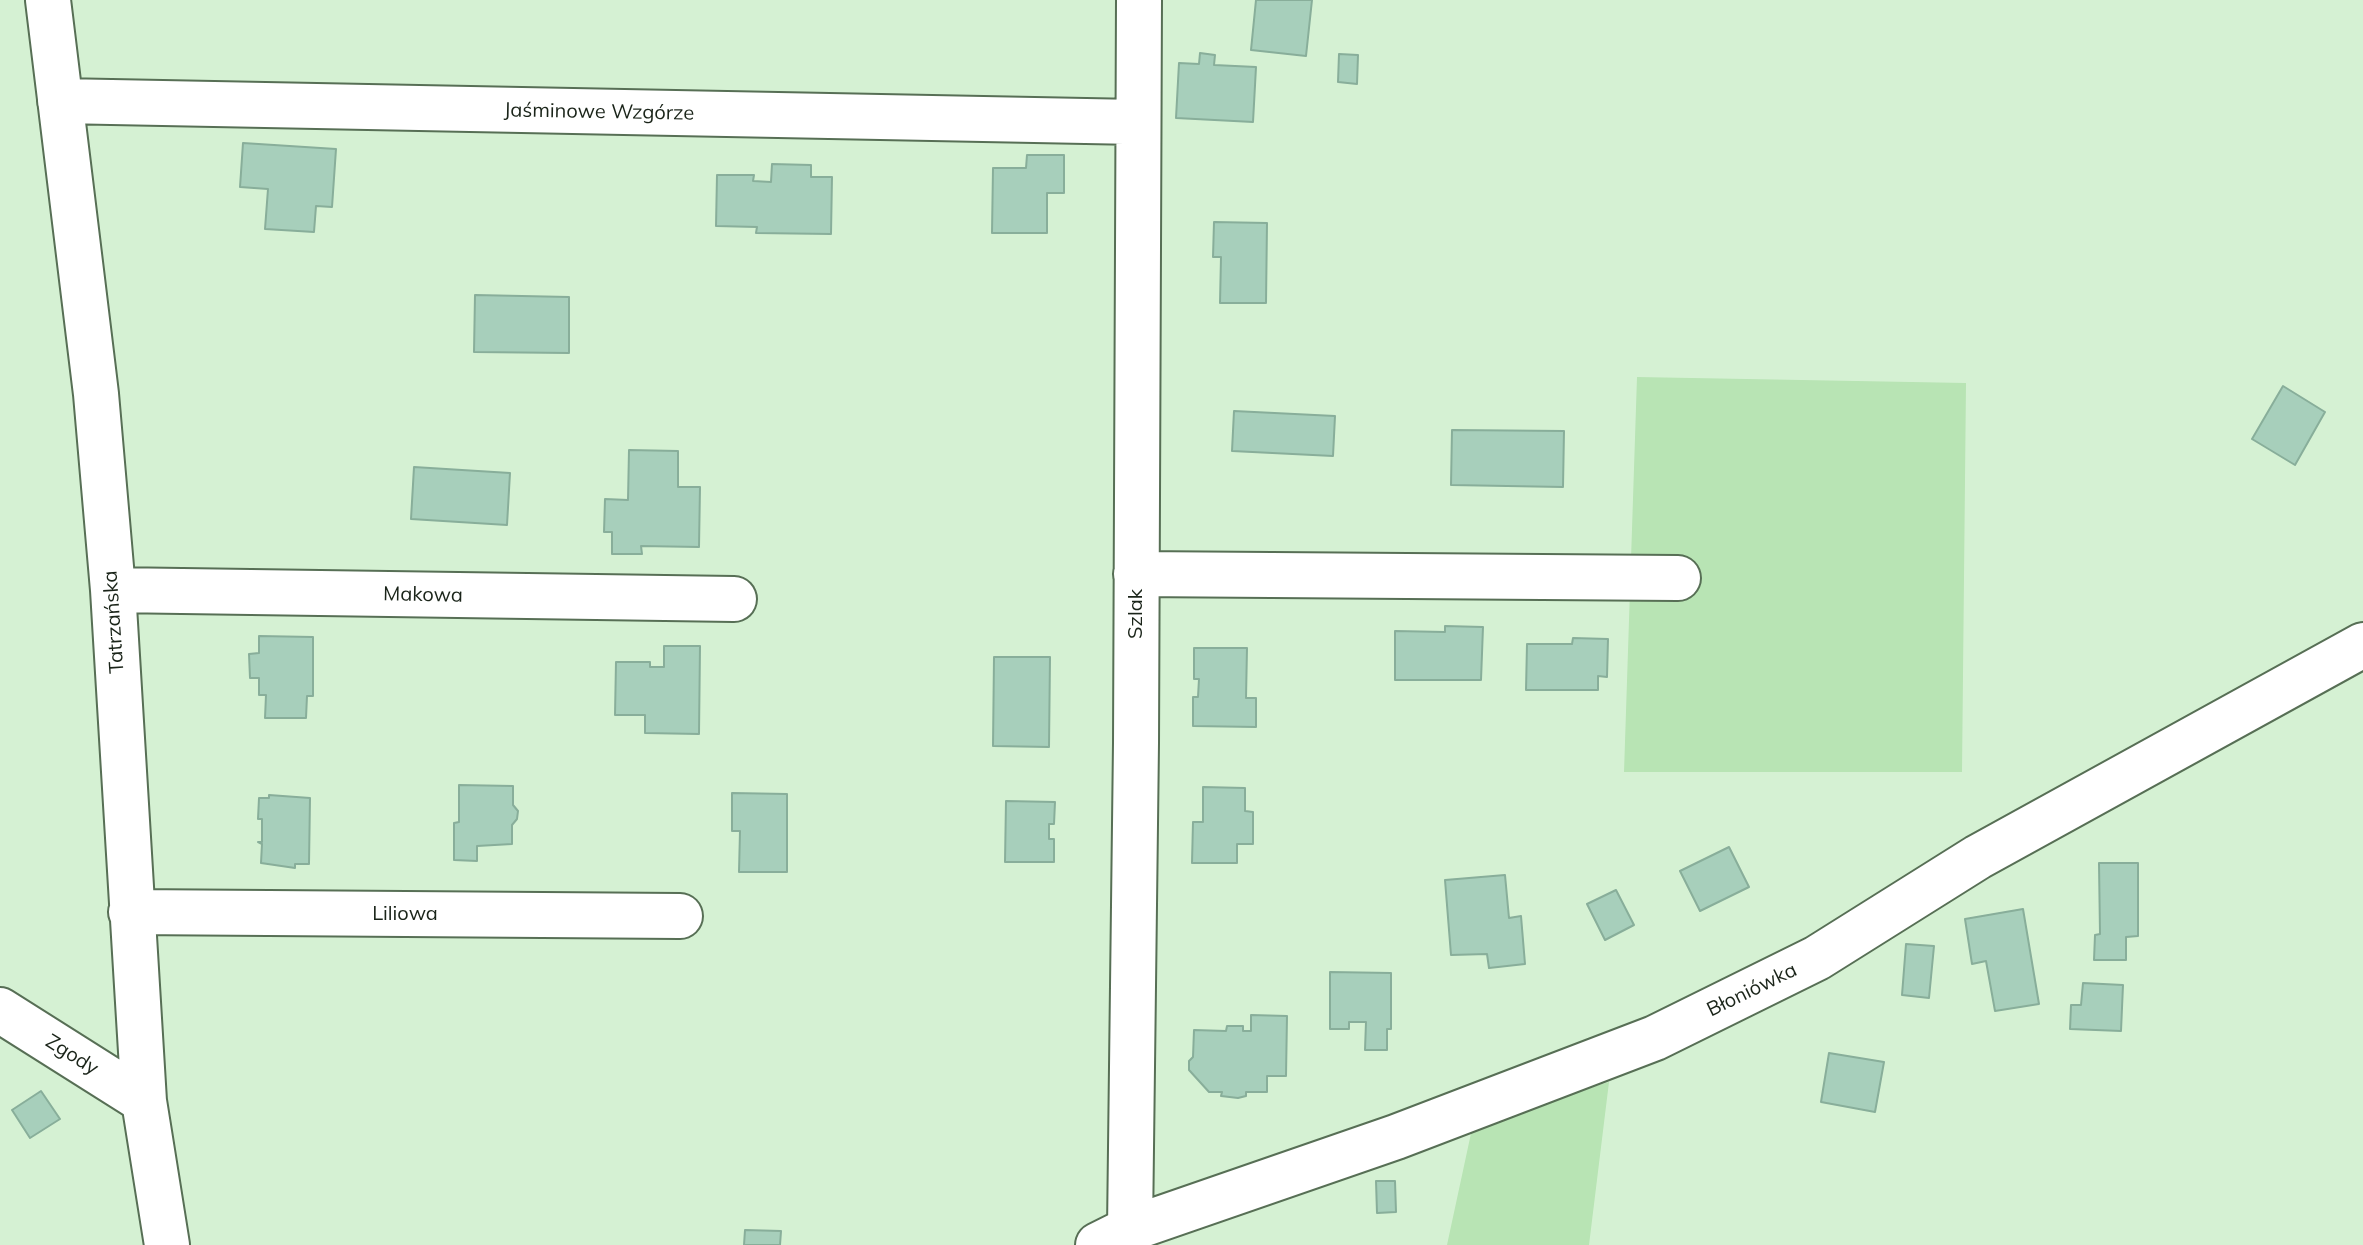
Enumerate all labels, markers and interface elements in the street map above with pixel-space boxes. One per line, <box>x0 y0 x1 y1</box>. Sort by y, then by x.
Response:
street label: Jaśminowe Wzgórze <box>504 98 694 126</box>
street label: Tatrzańska <box>98 570 130 674</box>
street label: Makowa <box>383 582 463 608</box>
street label: Szlak <box>1124 589 1148 639</box>
street label: Liliowa <box>372 902 438 926</box>
street label: Błoniówka <box>1703 958 1801 1022</box>
street label: Zgody <box>41 1030 103 1080</box>

